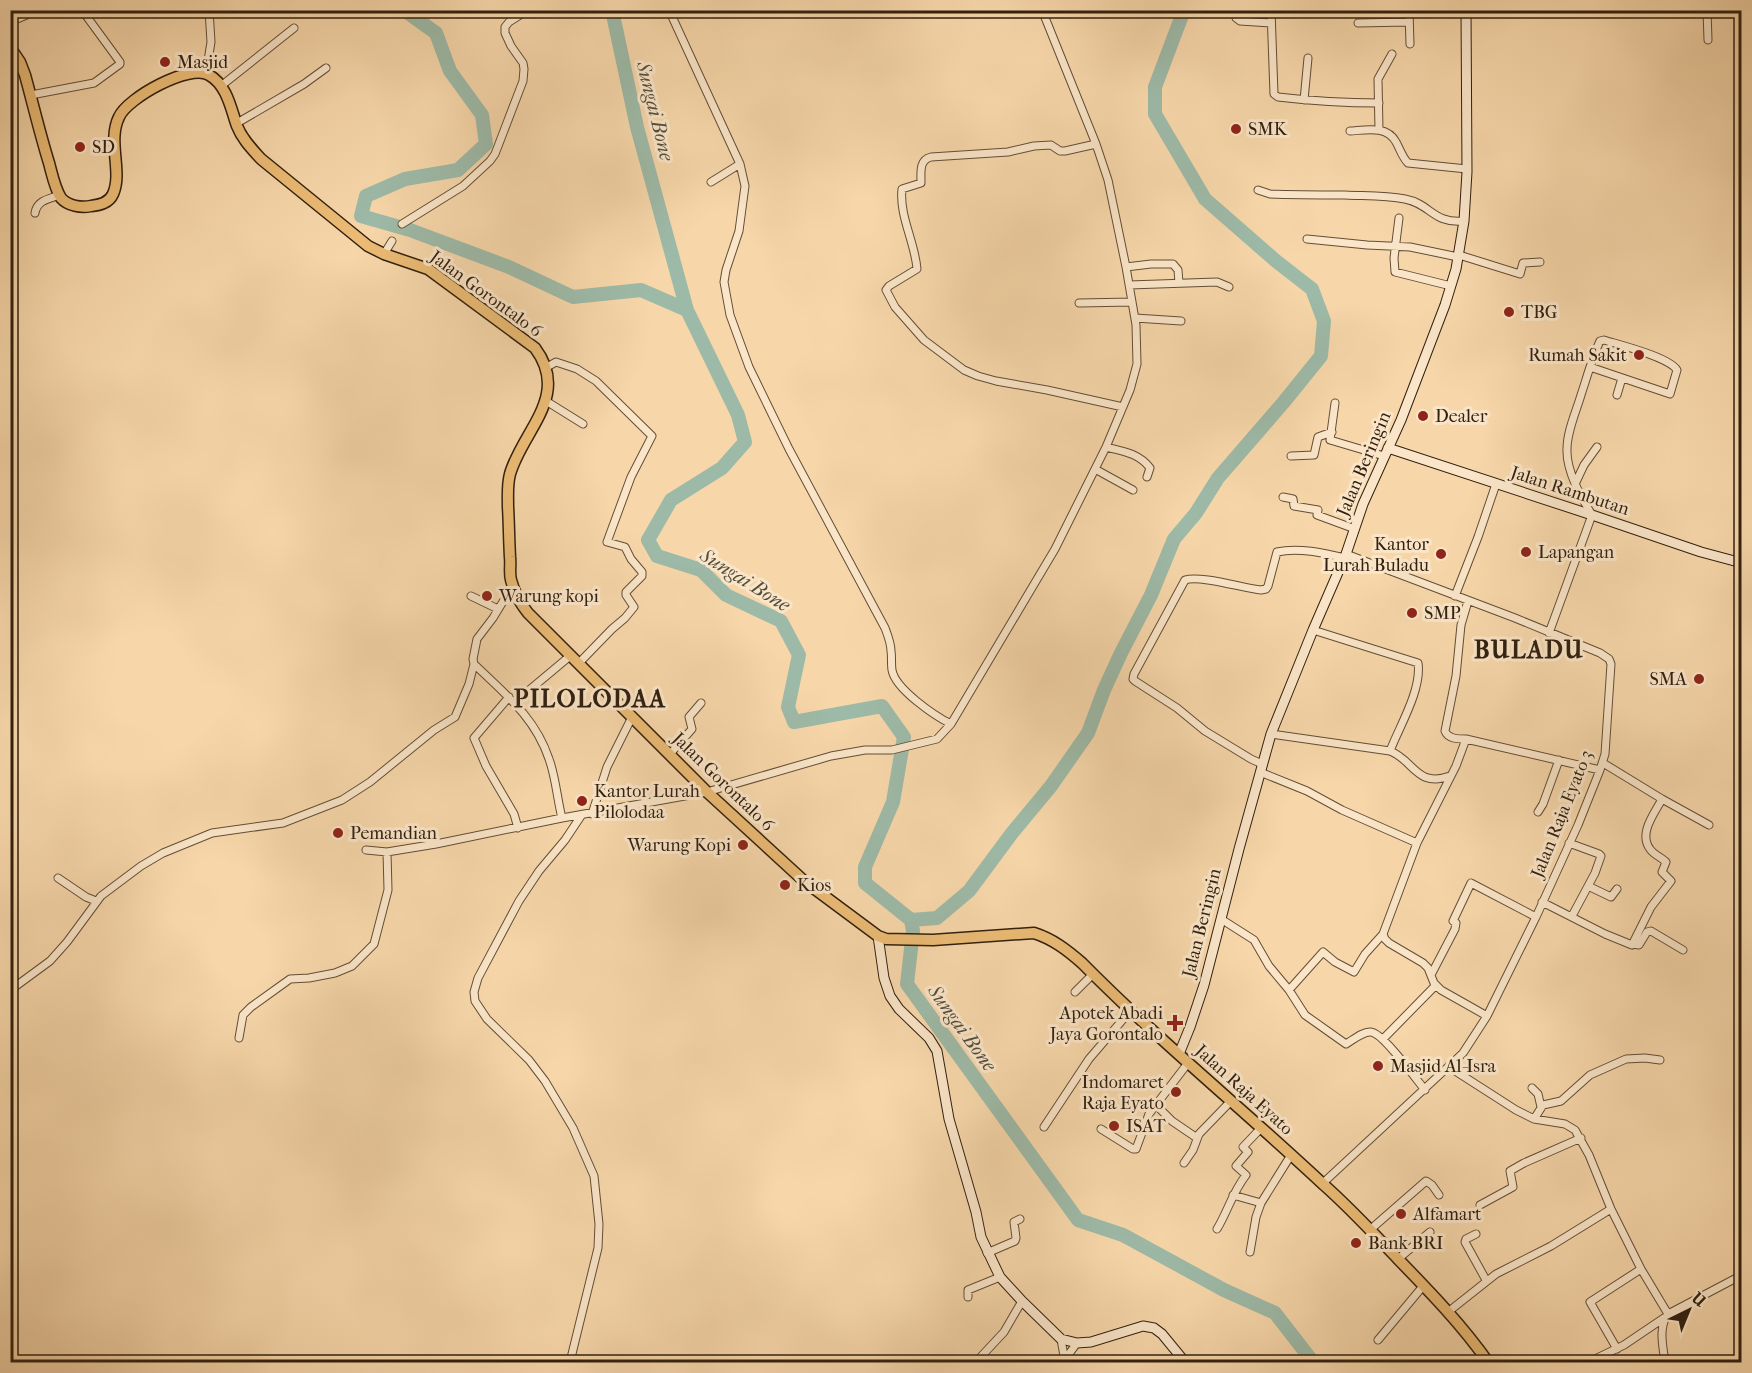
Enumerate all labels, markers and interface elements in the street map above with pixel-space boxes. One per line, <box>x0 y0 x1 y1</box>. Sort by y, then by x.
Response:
place label: Masjid <box>177 52 228 73</box>
marker: Masjid <box>158 55 172 69</box>
water label: Sungai Bone <box>631 58 679 164</box>
place label: SMK <box>1248 119 1288 140</box>
marker: SMK <box>1229 122 1243 136</box>
place label: SD <box>92 137 115 158</box>
marker: SD <box>73 140 87 154</box>
street label: Jalan Gorontalo 6 <box>424 245 546 342</box>
place label: TBG <box>1521 302 1558 323</box>
marker: TBG <box>1502 305 1516 319</box>
place label: Rumah Sakit <box>1528 345 1628 366</box>
marker: Rumah Sakit <box>1632 348 1646 362</box>
place label: Dealer <box>1435 406 1488 427</box>
street label: Jalan Beringin <box>1332 408 1396 521</box>
marker: Dealer <box>1416 409 1430 423</box>
street label: Jalan Rambutan <box>1506 461 1632 520</box>
place label: Kantor Lurah Buladu <box>1323 534 1429 576</box>
place label: Lapangan <box>1538 542 1615 563</box>
water label: Sungai Bone <box>695 543 795 617</box>
marker: Lapangan <box>1519 545 1533 559</box>
marker: Kantor Lurah Buladu <box>1434 547 1448 561</box>
place label: Warung kopi <box>498 586 599 607</box>
marker: Warung kopi <box>480 589 494 603</box>
place label: SMP <box>1424 603 1461 624</box>
marker: SMP <box>1405 606 1419 620</box>
district label: BULADU <box>1474 636 1584 664</box>
place label: SMA <box>1650 669 1687 690</box>
marker: SMA <box>1692 672 1706 686</box>
district label: PILOLODAA <box>514 685 666 713</box>
street label: Jalan Gorontalo 6 <box>666 727 778 836</box>
street label: Jalan Raja Eyato 3 <box>1526 747 1597 883</box>
place label: Kantor Lurah Pilolodaa <box>594 781 700 823</box>
marker: Kantor Lurah Pilolodaa <box>575 794 589 808</box>
place label: Pemandian <box>350 823 437 844</box>
marker: Pemandian <box>331 826 345 840</box>
place label: Warung Kopi <box>627 835 732 856</box>
marker: Warung Kopi <box>736 838 750 852</box>
street label: Jalan Beringin <box>1178 866 1226 982</box>
place label: Kios <box>797 875 831 896</box>
marker: Kios <box>778 878 792 892</box>
water label: Sungai Bone <box>922 979 1002 1076</box>
place label: Apotek Abadi Jaya Gorontalo <box>1048 1003 1164 1045</box>
marker: Apotek Abadi Jaya Gorontalo <box>1168 1016 1182 1030</box>
street label: Jalan Raja Eyato <box>1189 1039 1297 1140</box>
place label: Masjid Al-Isra <box>1390 1056 1497 1077</box>
marker: Masjid Al-Isra <box>1371 1059 1385 1073</box>
place label: Indomaret Raja Eyato <box>1082 1072 1165 1114</box>
marker: Indomaret Raja Eyato <box>1169 1085 1183 1099</box>
place label: ISAT <box>1126 1116 1167 1137</box>
marker: ISAT <box>1107 1119 1121 1133</box>
place label: Alfamart <box>1412 1204 1482 1225</box>
marker: Alfamart <box>1394 1207 1408 1221</box>
place label: Bank BRI <box>1368 1233 1443 1254</box>
marker: Bank BRI <box>1349 1236 1363 1250</box>
north arrow <box>1659 1280 1719 1340</box>
text: U <box>1687 1288 1710 1311</box>

